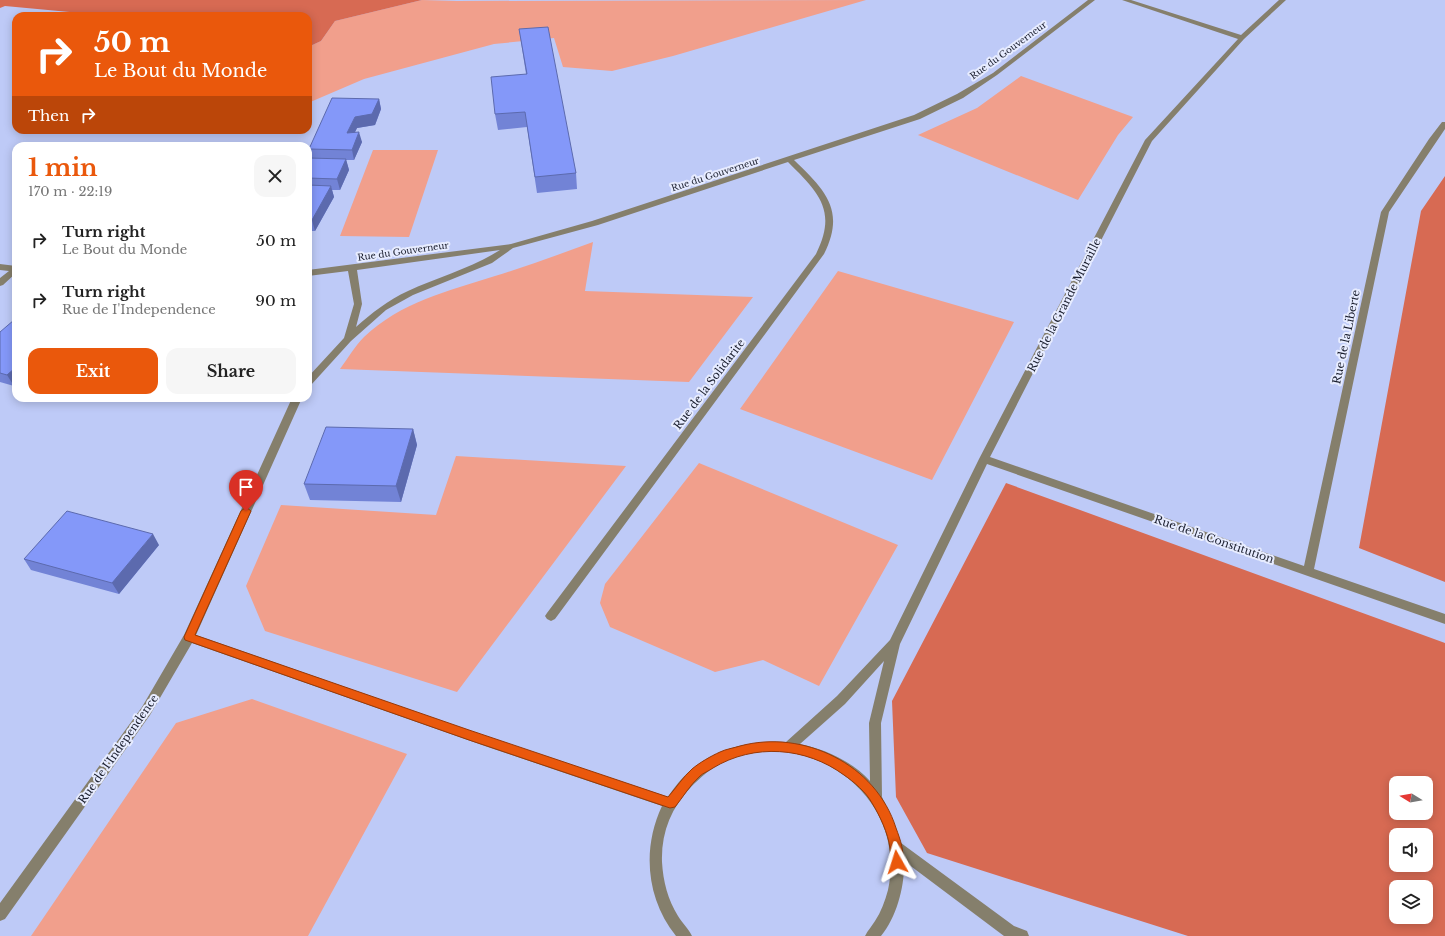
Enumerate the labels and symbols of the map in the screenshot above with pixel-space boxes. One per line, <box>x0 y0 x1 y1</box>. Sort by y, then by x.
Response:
street label: Rue du Gouverneur <box>968 18 1049 81</box>
street label: Rue du Gouverneur <box>670 154 761 193</box>
street label: Rue de la Grande Muraille <box>1024 236 1104 374</box>
street label: Rue du Gouverneur <box>357 239 450 263</box>
street label: Rue de la Liberte <box>1329 289 1363 385</box>
street label: Rue de la Solidarite <box>670 336 748 432</box>
pin <box>229 470 263 511</box>
street label: Rue de la Constitution <box>1152 512 1276 566</box>
street label: Rue de I'Independence <box>75 692 161 806</box>
north arrow <box>1389 776 1433 820</box>
position arrow <box>876 841 918 883</box>

